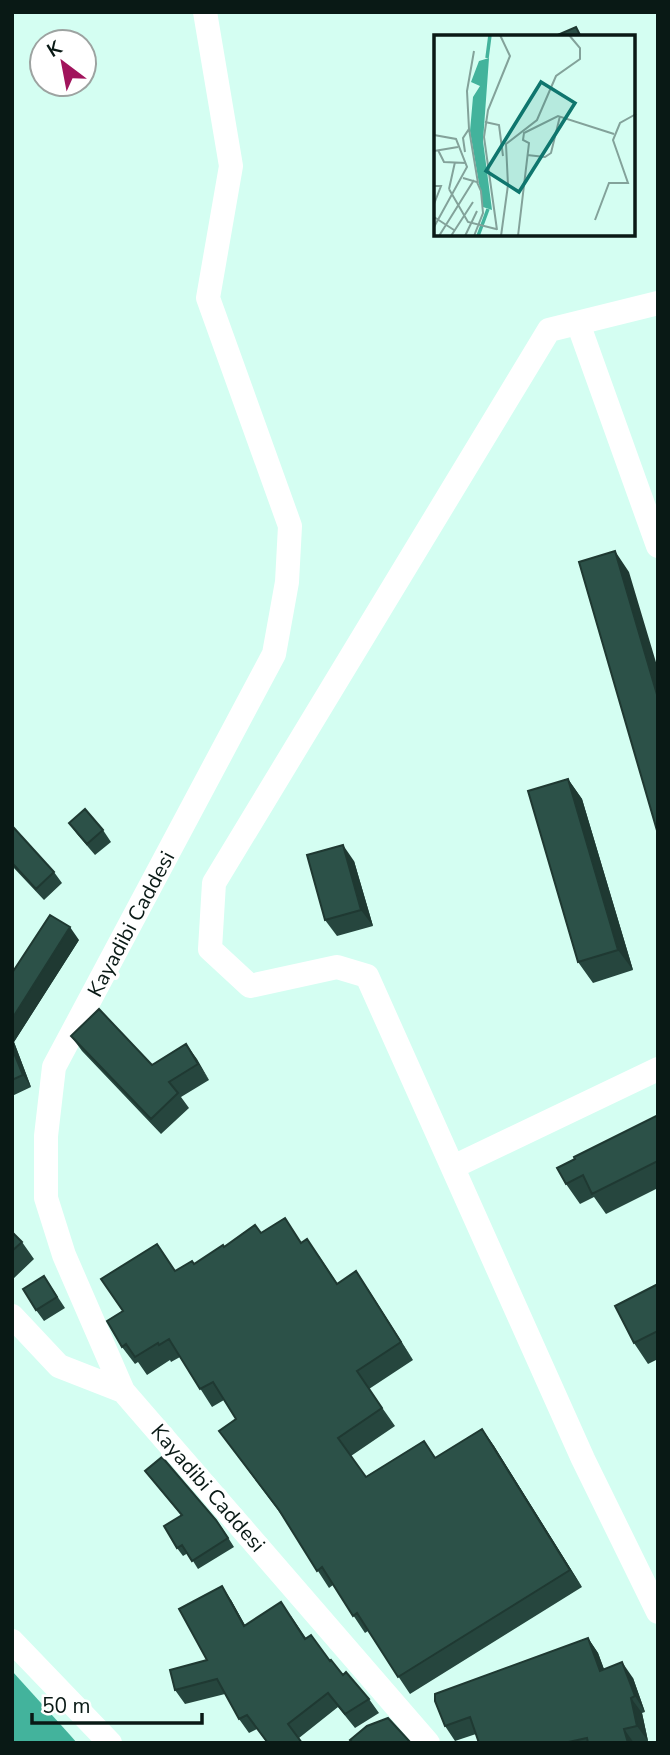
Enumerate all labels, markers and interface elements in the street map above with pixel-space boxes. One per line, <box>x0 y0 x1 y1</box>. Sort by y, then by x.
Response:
north arrow <box>28 28 98 98</box>
text: K <box>42 34 68 64</box>
inset map <box>434 35 635 236</box>
street label: Kayadibi Caddesi <box>81 846 181 1002</box>
street label: Kayadibi Caddesi <box>145 1418 271 1558</box>
scale bar <box>32 1682 201 1726</box>
text: 50 m <box>42 1692 91 1720</box>

